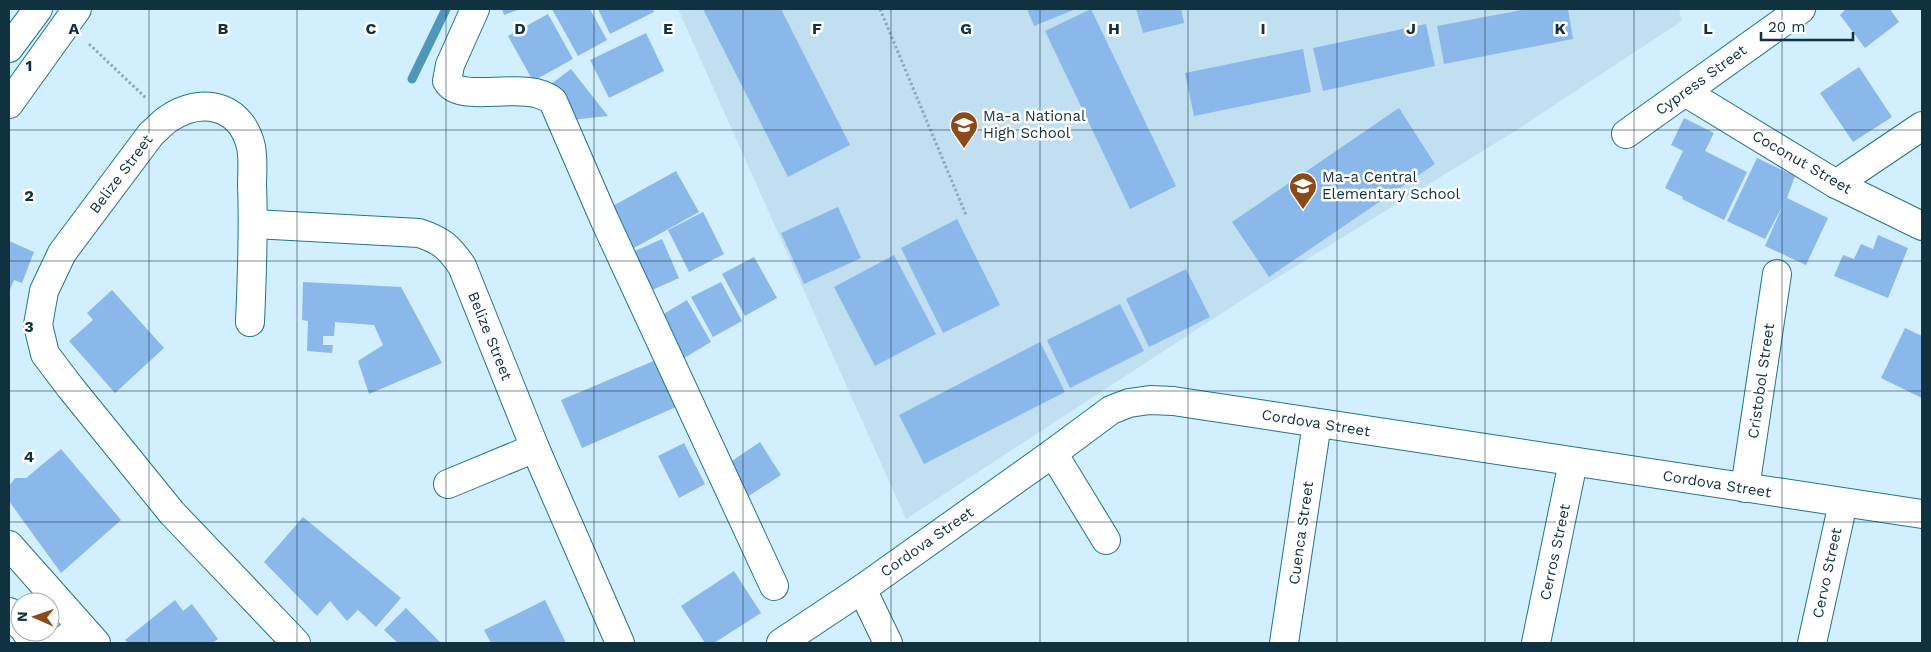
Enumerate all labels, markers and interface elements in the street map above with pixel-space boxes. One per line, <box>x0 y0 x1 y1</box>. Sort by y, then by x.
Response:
scale bar <box>1761 10 1854 42</box>
text: 20 m <box>1768 18 1806 36</box>
text: A <box>69 19 80 38</box>
text: B <box>218 19 229 38</box>
text: C <box>366 19 377 38</box>
text: D <box>514 19 526 38</box>
text: E <box>663 19 673 38</box>
text: F <box>812 19 822 38</box>
text: G <box>960 19 972 38</box>
text: H <box>1108 19 1120 38</box>
text: I <box>1260 19 1266 38</box>
text: J <box>1406 19 1416 38</box>
text: K <box>1554 19 1566 38</box>
text: L <box>1703 19 1713 38</box>
street label: Cypress Street <box>1652 41 1751 119</box>
text: 1 <box>26 56 32 75</box>
place label: Ma-a National High School <box>983 107 1086 142</box>
school or university icon: Ma-a National High School <box>949 110 979 149</box>
street label: Coconut Street <box>1749 126 1856 198</box>
street label: Belize Street <box>86 131 157 217</box>
place label: Ma-a Central Elementary School <box>1322 168 1461 203</box>
school or university icon: Ma-a Central Elementary School <box>1288 171 1318 210</box>
text: 2 <box>24 186 34 205</box>
street label: Belize Street <box>464 289 516 384</box>
text: 3 <box>24 317 34 336</box>
street label: Cristobol Street <box>1744 321 1778 440</box>
street label: Cordova Street <box>1260 406 1372 441</box>
text: 4 <box>24 447 34 466</box>
street label: Cordova Street <box>1661 467 1773 502</box>
street label: Cuenca Street <box>1285 479 1317 586</box>
street label: Cerros Street <box>1536 501 1574 602</box>
street label: Cordova Street <box>877 503 978 581</box>
street label: Cervo Street <box>1809 525 1846 620</box>
north arrow <box>10 592 60 642</box>
text: N <box>14 611 30 622</box>

